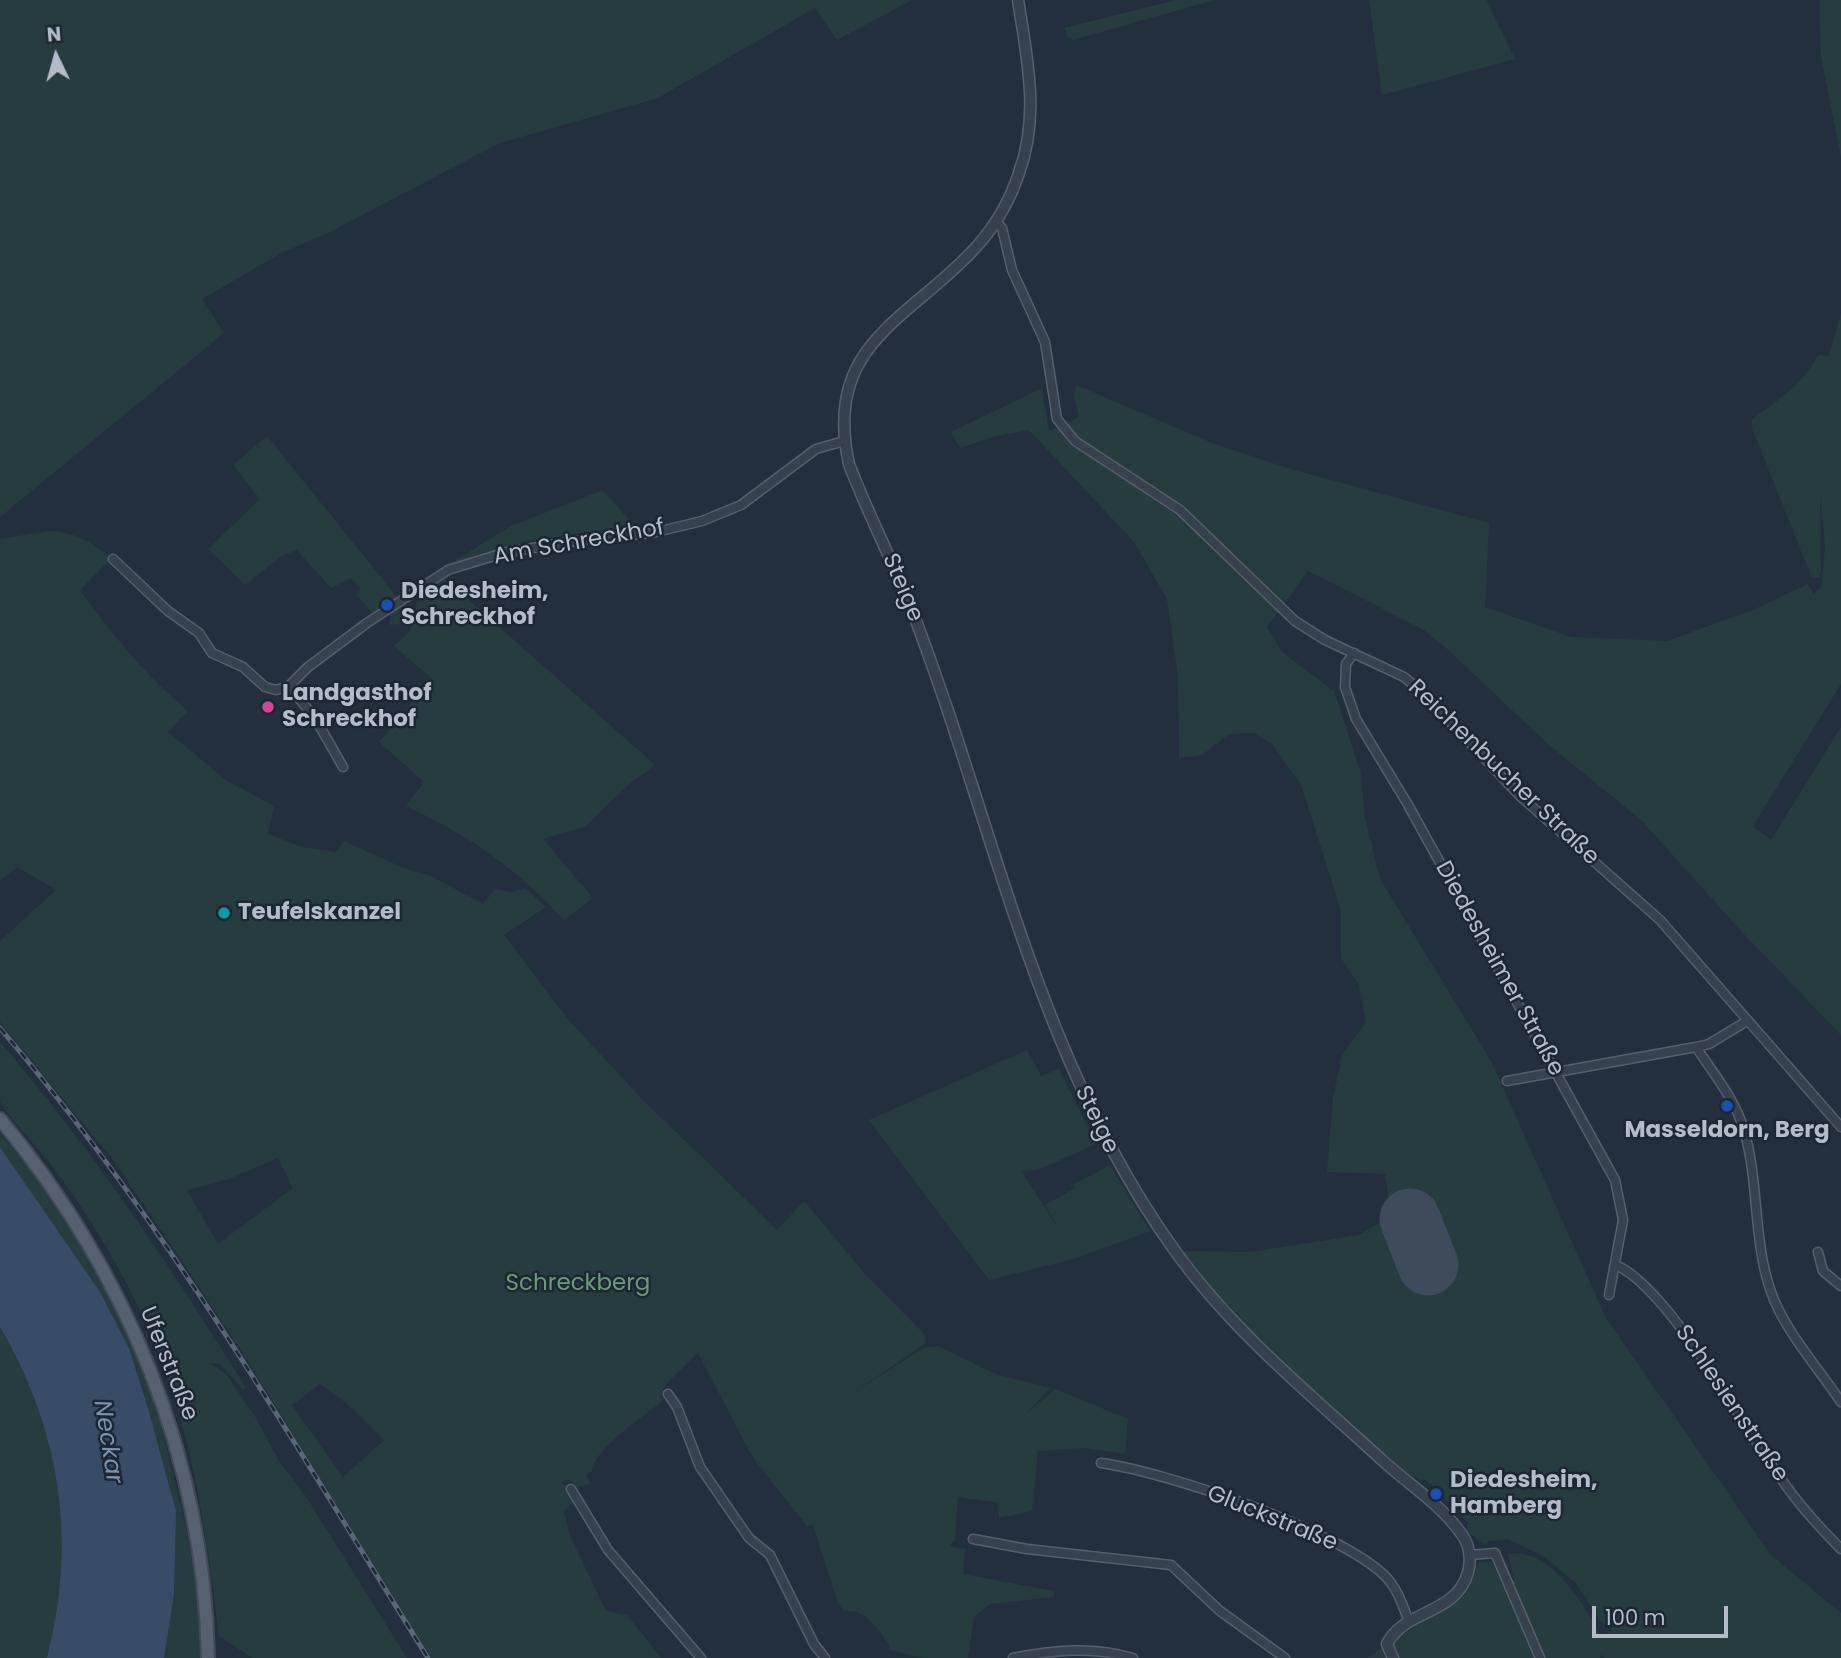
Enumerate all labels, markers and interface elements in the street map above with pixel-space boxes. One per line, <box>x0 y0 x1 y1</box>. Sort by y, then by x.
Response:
north arrow <box>21 21 91 91</box>
text: N <box>46 21 62 49</box>
street label: Am Schreckhof <box>491 514 667 572</box>
street label: Steige <box>875 550 929 626</box>
place label: Diedesheim, Schreckhof <box>401 578 549 632</box>
marker: Diedesheim, Schreckhof <box>379 597 395 613</box>
street label: Reichenbucher Straße <box>1402 674 1604 872</box>
place label: Landgasthof Schreckhof <box>282 680 432 734</box>
marker: Landgasthof Schreckhof <box>260 699 276 715</box>
street label: Diedesheimer Straße <box>1428 857 1570 1081</box>
place label: Teufelskanzel <box>238 899 401 927</box>
marker: Teufelskanzel <box>216 905 232 921</box>
street label: Steige <box>1068 1082 1124 1158</box>
marker: Masseldorn, Berg <box>1719 1098 1735 1114</box>
place label: Masseldorn, Berg <box>1624 1117 1830 1145</box>
park label: Schreckberg <box>506 1270 650 1298</box>
street label: Uferstraße <box>133 1303 203 1425</box>
street label: Schlesienstraße <box>1668 1320 1794 1488</box>
water label: Neckar <box>86 1398 128 1486</box>
place label: Diedesheim, Hamberg <box>1450 1467 1598 1521</box>
street label: Gluckstraße <box>1203 1480 1341 1558</box>
marker: Diedesheim, Hamberg <box>1428 1486 1444 1502</box>
scale bar <box>1596 1592 1732 1636</box>
text: 100 m <box>1605 1603 1665 1632</box>

